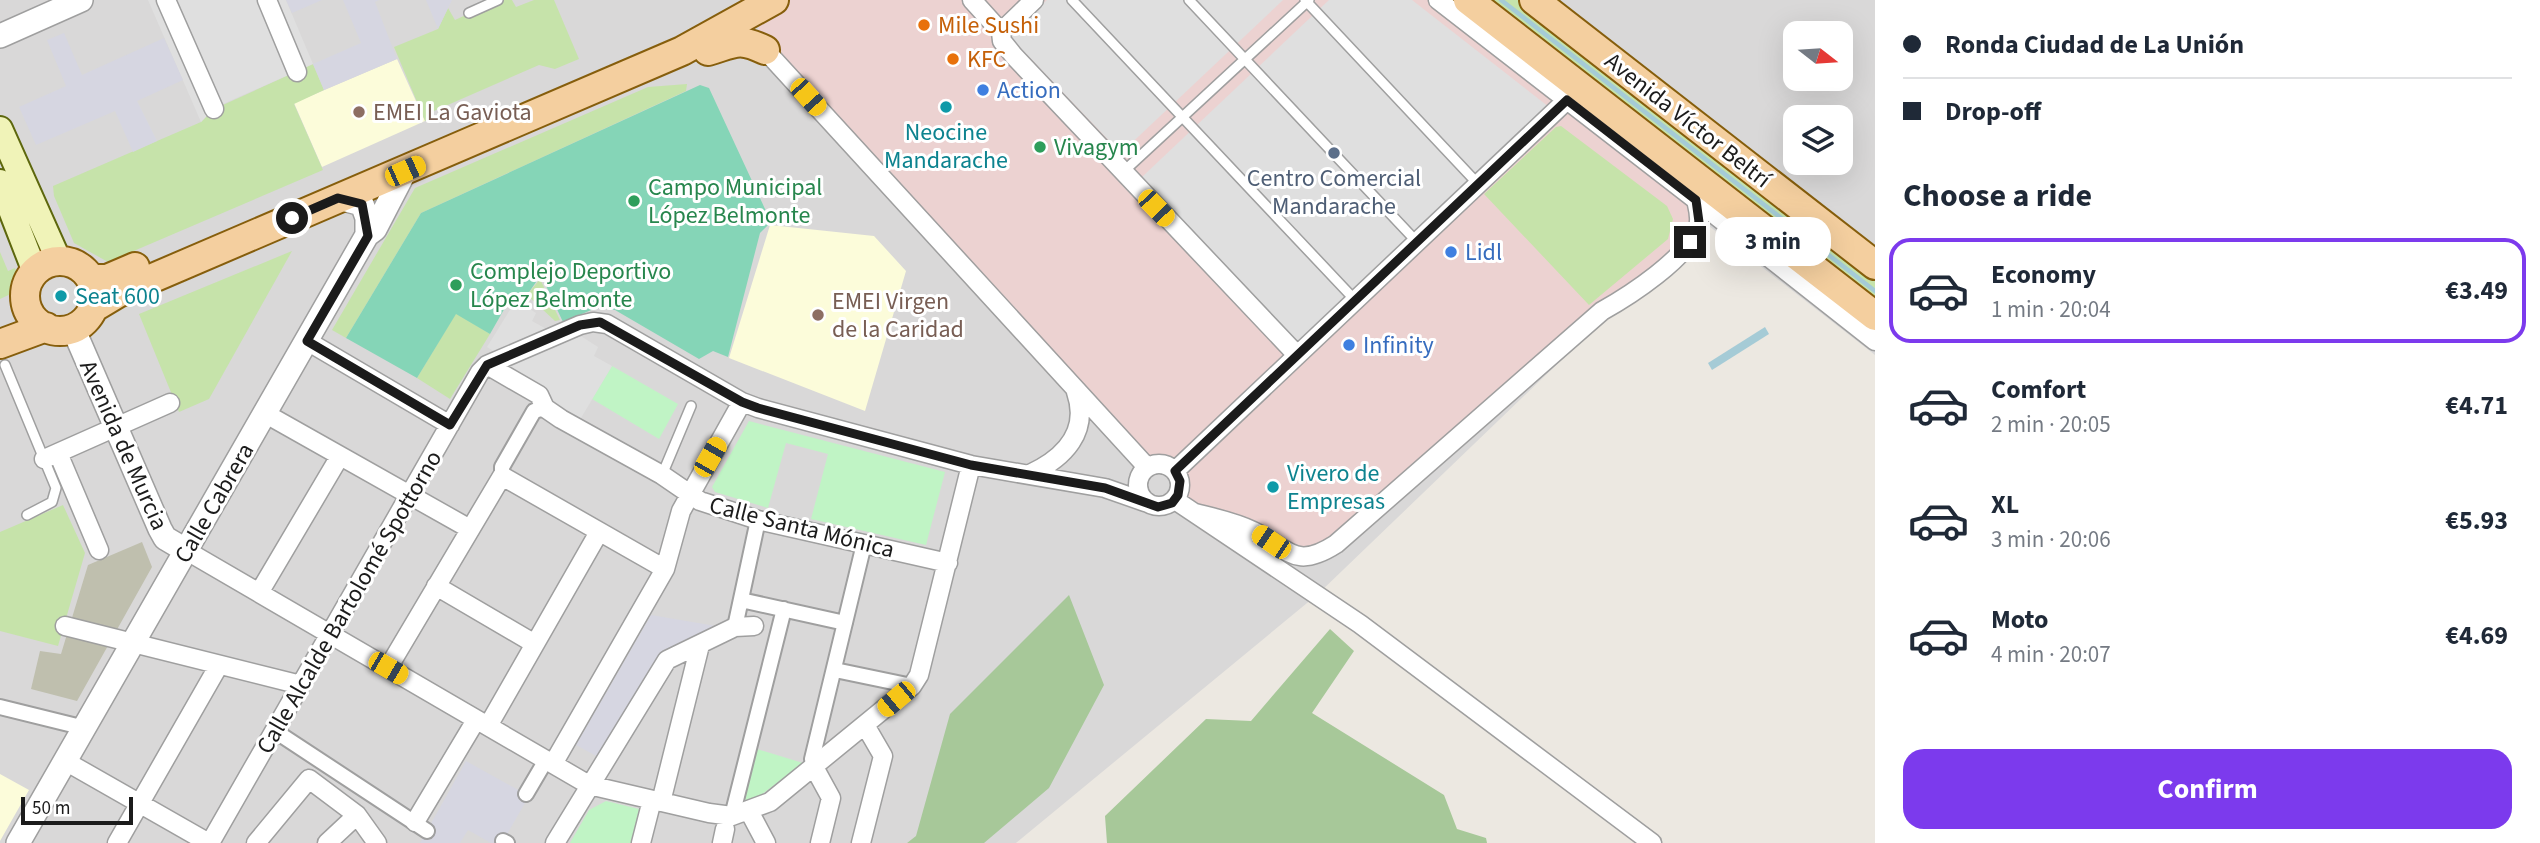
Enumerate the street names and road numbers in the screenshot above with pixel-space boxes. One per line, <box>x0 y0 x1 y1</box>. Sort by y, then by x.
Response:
street label: Avenida Víctor Beltrí <box>1597 44 1779 197</box>
street label: Avenida de Murcia <box>70 355 177 536</box>
street label: Calle Cabrera <box>166 437 263 570</box>
street label: Calle Alcalde Bartolomé Spottorno <box>248 444 451 761</box>
street label: Calle Santa Mónica <box>706 488 898 567</box>

